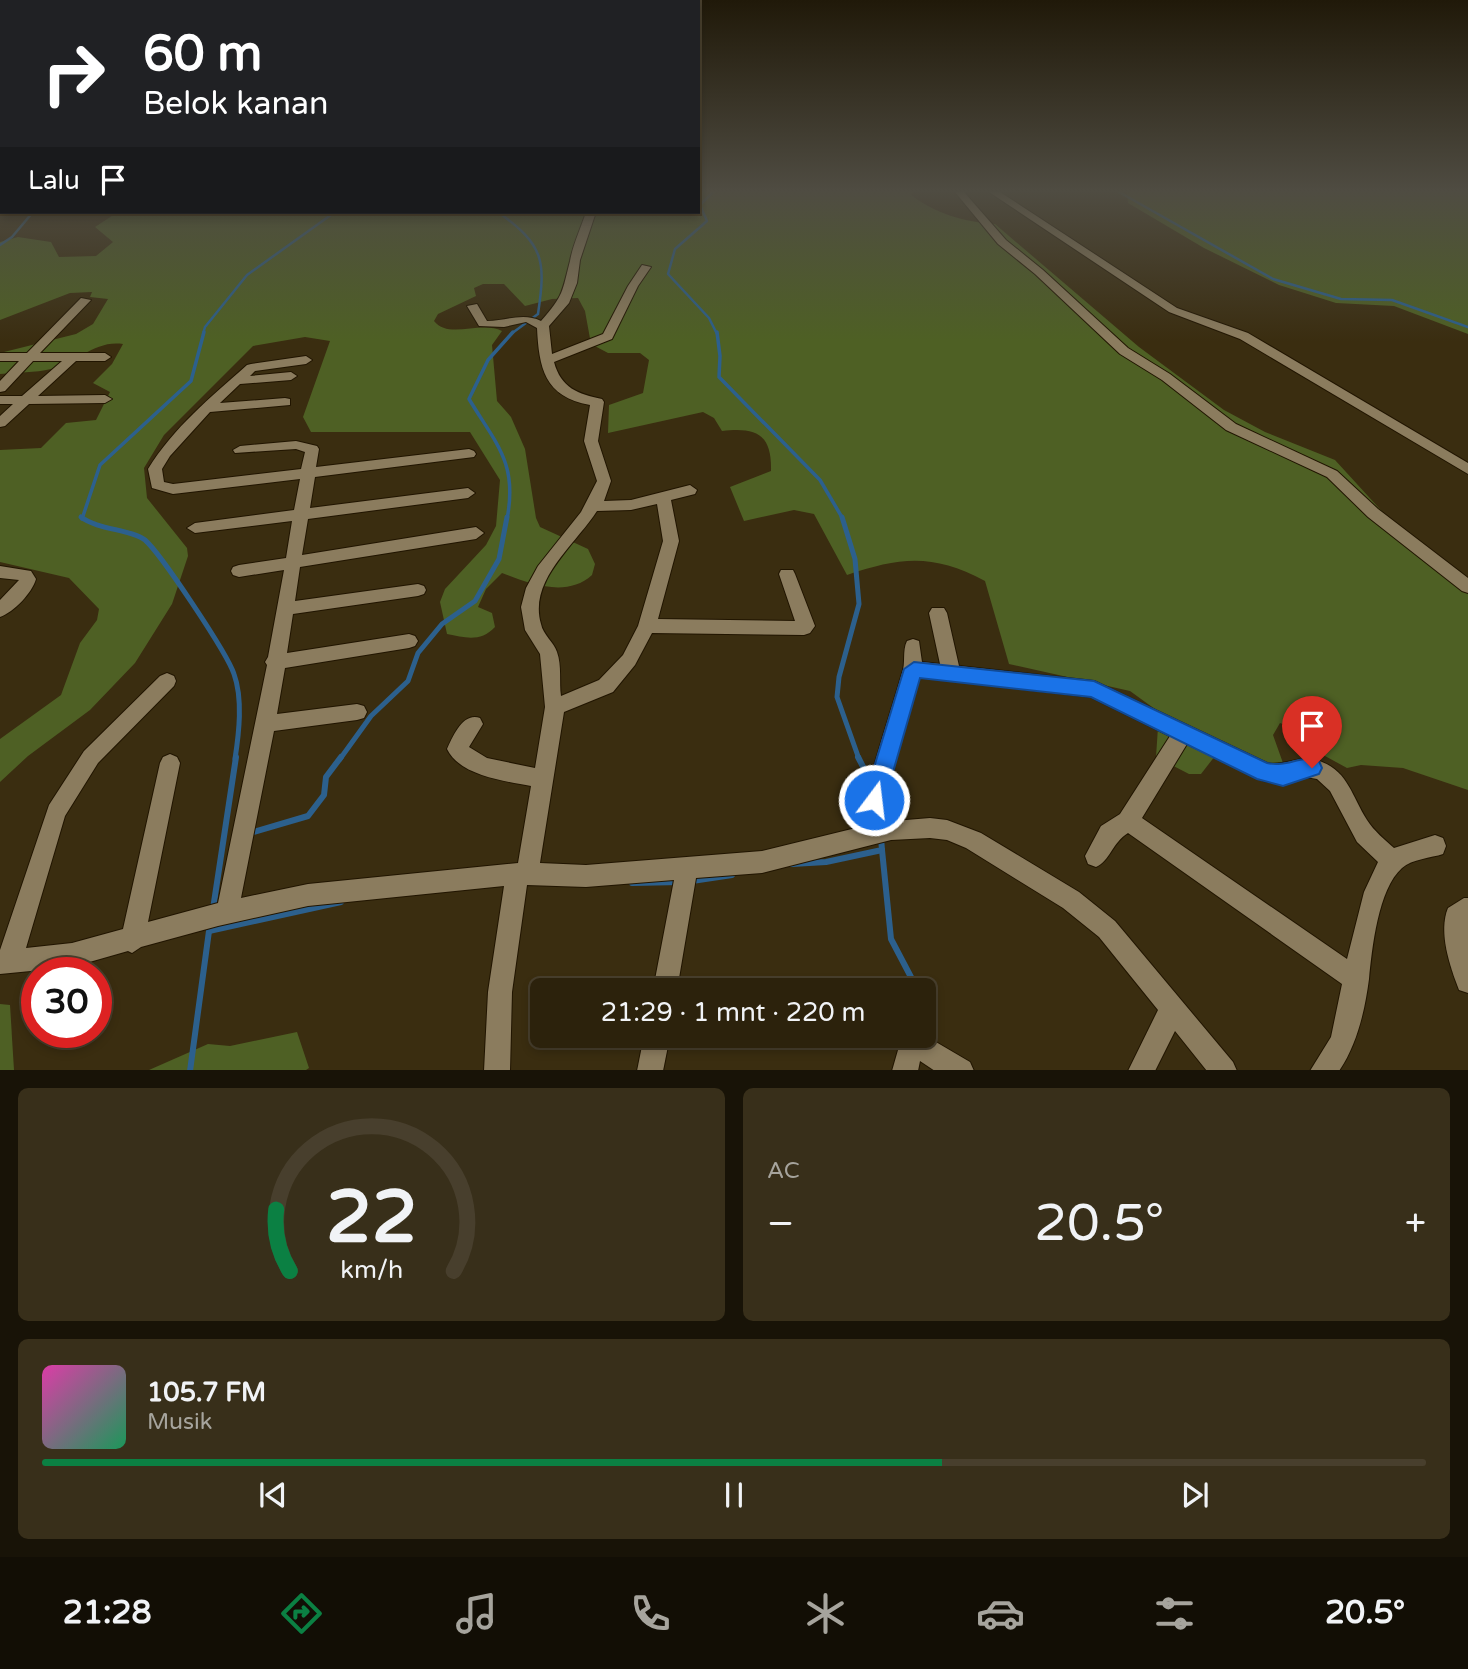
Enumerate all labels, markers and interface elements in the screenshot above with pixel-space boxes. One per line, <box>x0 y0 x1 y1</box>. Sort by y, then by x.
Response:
text: 60 m <box>143 25 262 84</box>
icon: right <box>28 28 119 119</box>
text: Belok kanan <box>143 85 328 123</box>
icon: arrive <box>94 161 132 199</box>
text: Lalu <box>28 165 80 196</box>
pin <box>1282 696 1342 768</box>
icon: arrive <box>1293 707 1331 745</box>
position arrow <box>837 763 911 837</box>
speed limit sign: 30 <box>21 957 112 1048</box>
text: 21:29 · 1 mnt · 220 m <box>601 997 865 1028</box>
text: AC <box>767 1157 800 1185</box>
text: 22 <box>326 1174 417 1262</box>
text: 20.5° <box>1034 1192 1164 1255</box>
text: − <box>767 1201 794 1247</box>
text: + <box>1405 1201 1426 1247</box>
text: km/h <box>340 1254 403 1284</box>
text: 105.7 FM <box>147 1377 266 1408</box>
text: Musik <box>147 1408 212 1436</box>
icon: previous <box>254 1476 292 1514</box>
icon: pause <box>715 1476 753 1514</box>
icon: next <box>1176 1476 1214 1514</box>
icon: directions <box>277 1589 326 1638</box>
icon: music <box>452 1589 501 1638</box>
icon: phone <box>626 1589 675 1638</box>
icon: climate <box>801 1589 850 1638</box>
icon: car <box>976 1589 1025 1638</box>
icon: filters <box>1150 1589 1199 1638</box>
text: 21:28 <box>63 1594 152 1632</box>
text: 20.5° <box>1325 1594 1405 1632</box>

